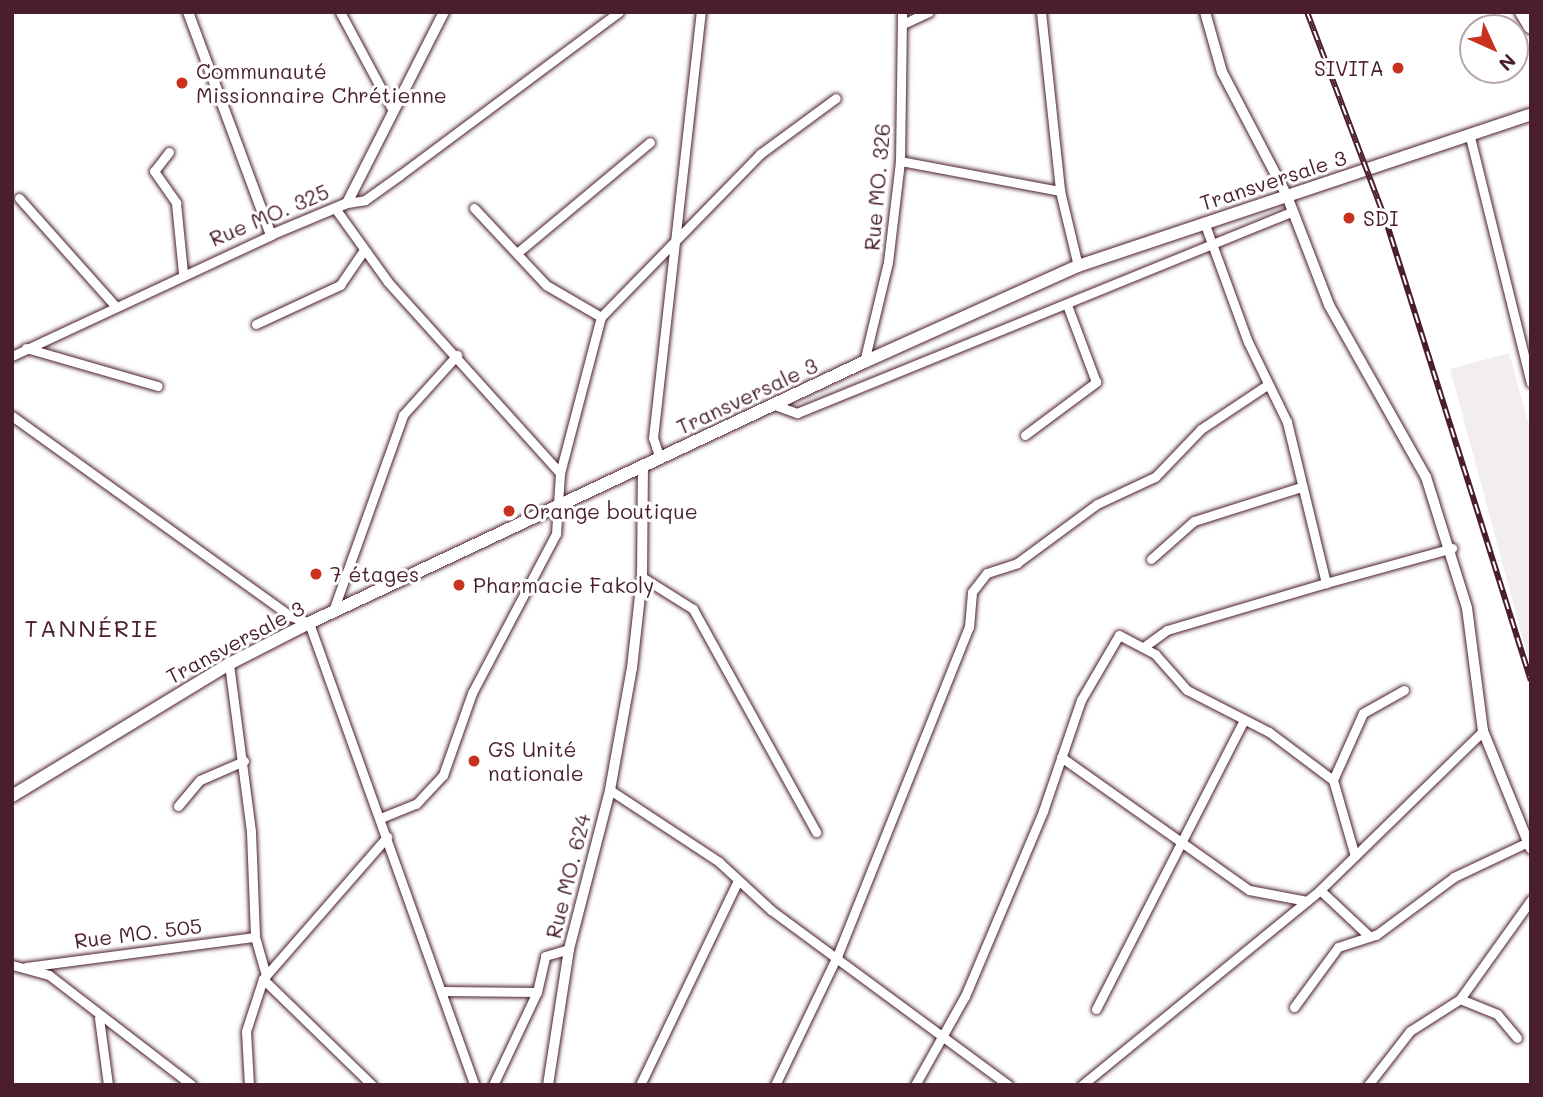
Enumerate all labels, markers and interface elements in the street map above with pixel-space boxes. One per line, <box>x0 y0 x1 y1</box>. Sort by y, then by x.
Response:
north arrow <box>1459 14 1529 84</box>
text: N <box>1494 49 1522 77</box>
place label: SIVITA <box>1314 55 1384 81</box>
place label: Communauté Missionnaire Chrétienne <box>196 58 447 108</box>
marker: SIVITA <box>1390 60 1406 76</box>
marker: Communauté Missionnaire Chrétienne <box>174 75 190 91</box>
street label: Rue MO. 326 <box>859 122 895 252</box>
street label: Transversale 3 <box>1197 144 1349 216</box>
street label: Rue MO. 325 <box>206 179 332 251</box>
place label: SDI <box>1363 205 1398 231</box>
marker: SDI <box>1341 210 1357 226</box>
street label: Transversale 3 <box>673 352 821 440</box>
place label: Orange boutique <box>523 498 698 524</box>
marker: Orange boutique <box>501 503 517 519</box>
place label: 7 étages <box>330 561 419 587</box>
marker: 7 étages <box>308 566 324 582</box>
place label: Pharmacie Fakoly <box>473 572 654 598</box>
marker: Pharmacie Fakoly <box>451 577 467 593</box>
street label: Transversale 3 <box>162 595 308 689</box>
district label: TANNÉRIE <box>26 614 158 642</box>
place label: GS Unité nationale <box>488 736 584 786</box>
marker: GS Unité nationale <box>466 753 482 769</box>
street label: Rue MO. 624 <box>540 811 596 941</box>
street label: Rue MO. 505 <box>73 913 203 953</box>

